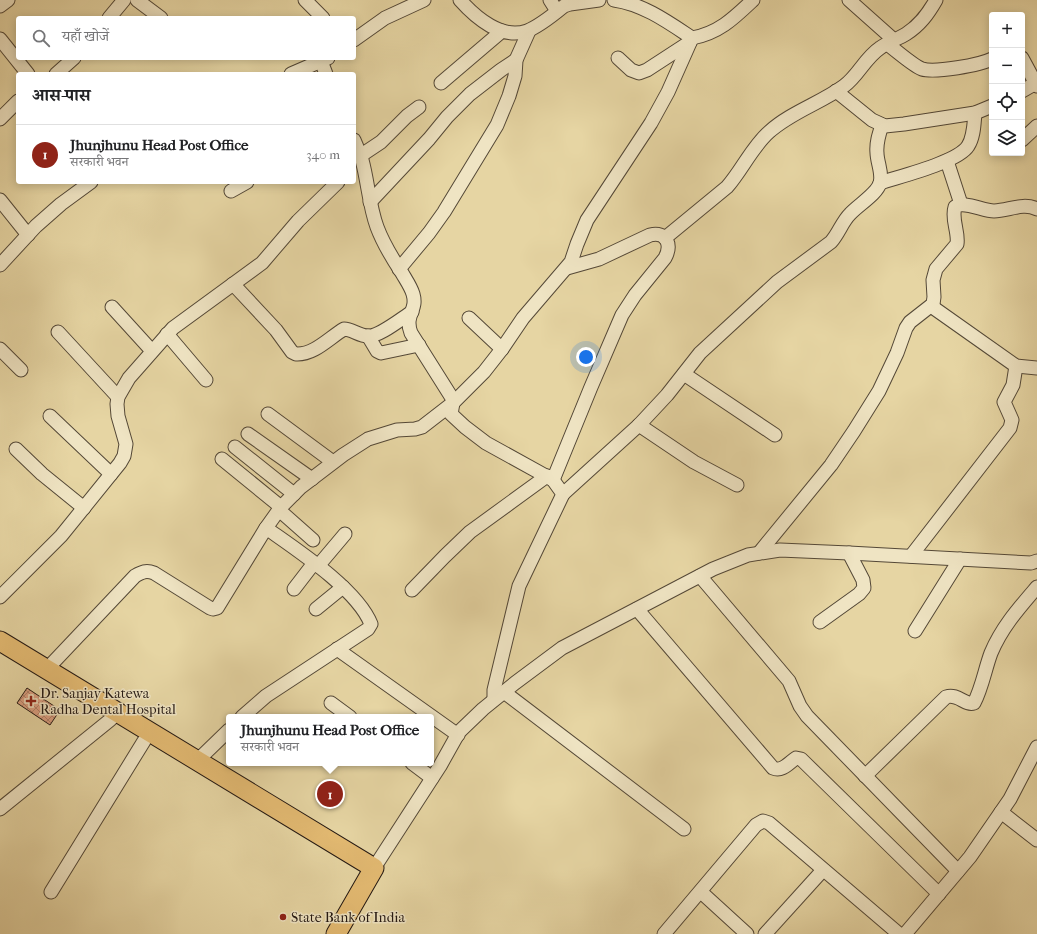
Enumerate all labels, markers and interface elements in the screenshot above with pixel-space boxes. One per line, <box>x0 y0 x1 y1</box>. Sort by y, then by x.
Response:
map controls <box>989 12 1025 156</box>
button: + <box>989 12 1025 48</box>
search box <box>16 16 356 60</box>
icon: search <box>30 27 52 49</box>
text: यहाँ खोजें <box>62 27 109 45</box>
button: − <box>989 48 1025 84</box>
button: locate <box>989 84 1025 120</box>
text: आस-पास <box>32 85 91 105</box>
button: layers <box>989 120 1025 156</box>
text: Jhunjhunu Head Post Office <box>70 136 249 154</box>
text: 1 <box>43 147 47 162</box>
text: 340 m <box>306 147 340 162</box>
text: सरकारी भवन <box>70 154 128 169</box>
your location <box>576 347 596 367</box>
place label: Dr. Sanjay Katewa Radha Dental Hospital <box>40 685 176 718</box>
marker: Dr. Sanjay Katewa Radha Dental Hospital <box>25 695 37 707</box>
popup <box>226 714 434 766</box>
text: Jhunjhunu Head Post Office <box>241 721 419 739</box>
text: सरकारी भवन <box>241 739 299 754</box>
pin: 1 <box>317 779 343 809</box>
place label: State Bank of India <box>291 909 405 926</box>
marker: State Bank of India <box>278 912 288 922</box>

